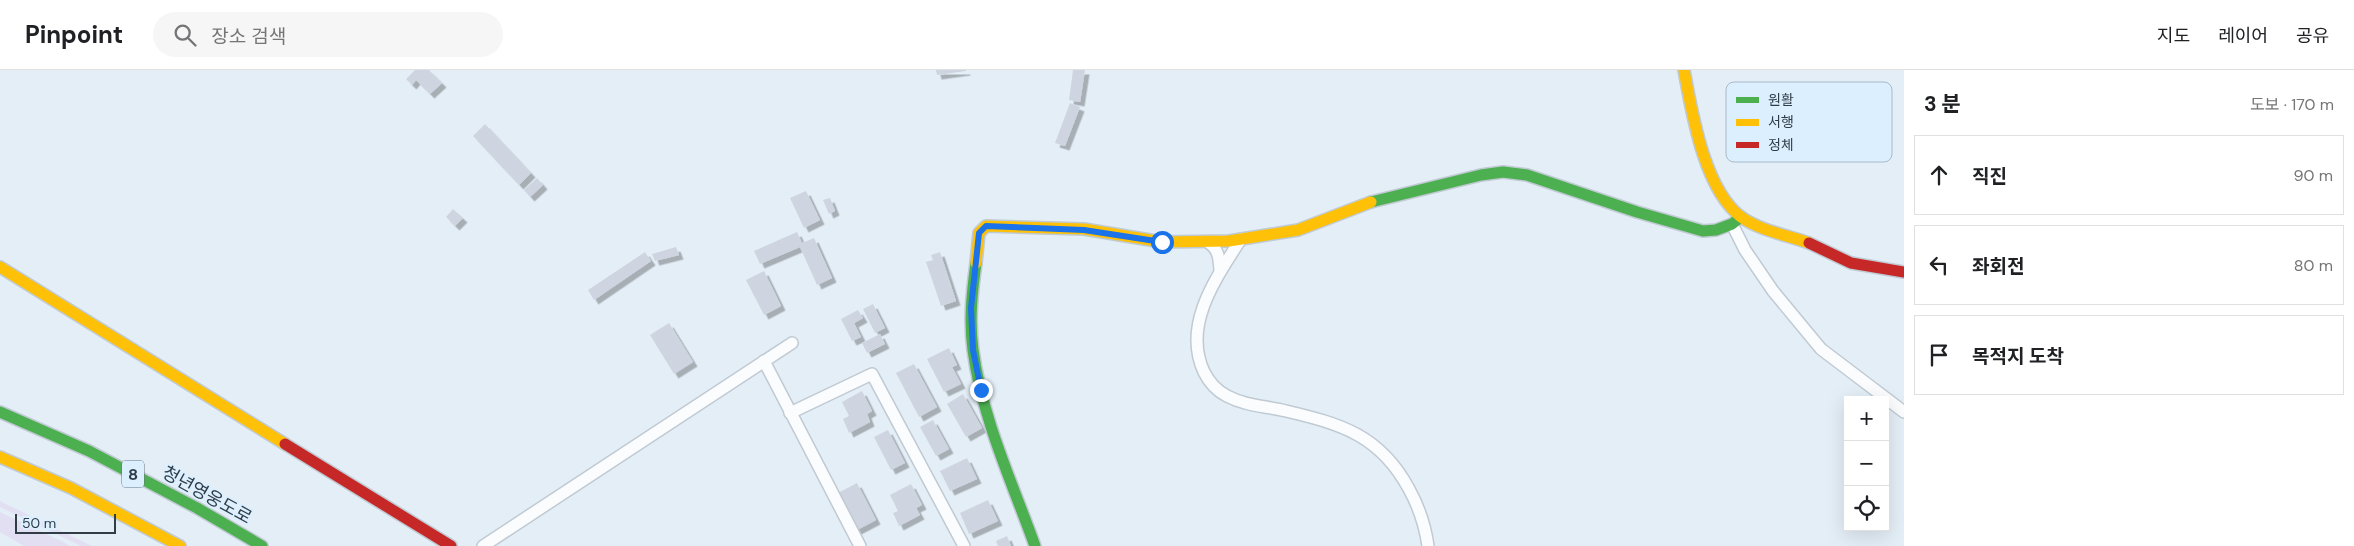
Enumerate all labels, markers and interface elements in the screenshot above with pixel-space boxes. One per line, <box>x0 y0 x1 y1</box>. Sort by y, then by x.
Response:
search box <box>153 12 503 57</box>
text: Pinpoint <box>25 19 123 50</box>
icon: search <box>171 21 199 49</box>
text: 장소 검색 <box>211 24 286 49</box>
text: 지도 <box>2157 24 2190 48</box>
text: 레이어 <box>2218 24 2268 48</box>
text: 공유 <box>2296 24 2329 48</box>
legend <box>1726 82 1892 162</box>
text: 3 분 <box>1924 90 1961 118</box>
text: 원활 <box>1768 91 1794 109</box>
text: 도보 · 170 m <box>2250 94 2334 115</box>
text: 서행 <box>1768 113 1794 131</box>
text: 정체 <box>1768 136 1794 154</box>
icon: ahead <box>1925 161 1953 189</box>
text: 직진 <box>1972 164 2007 189</box>
text: 90 m <box>2293 165 2333 186</box>
route start <box>1151 231 1174 254</box>
icon: left <box>1925 251 1953 279</box>
text: 좌회전 <box>1972 254 2024 279</box>
text: 80 m <box>2294 255 2333 276</box>
icon: arrive <box>1925 341 1953 369</box>
text: 목적지 도착 <box>1972 344 2064 369</box>
route end <box>970 379 993 402</box>
map controls <box>1844 396 1889 531</box>
button: + <box>1844 396 1889 441</box>
button: − <box>1844 441 1889 486</box>
road number: 8 <box>122 460 144 488</box>
street label: 청년영웅도로 <box>158 460 256 530</box>
button: locate <box>1844 486 1889 531</box>
scale bar <box>15 511 116 534</box>
text: 50 m <box>22 514 56 532</box>

